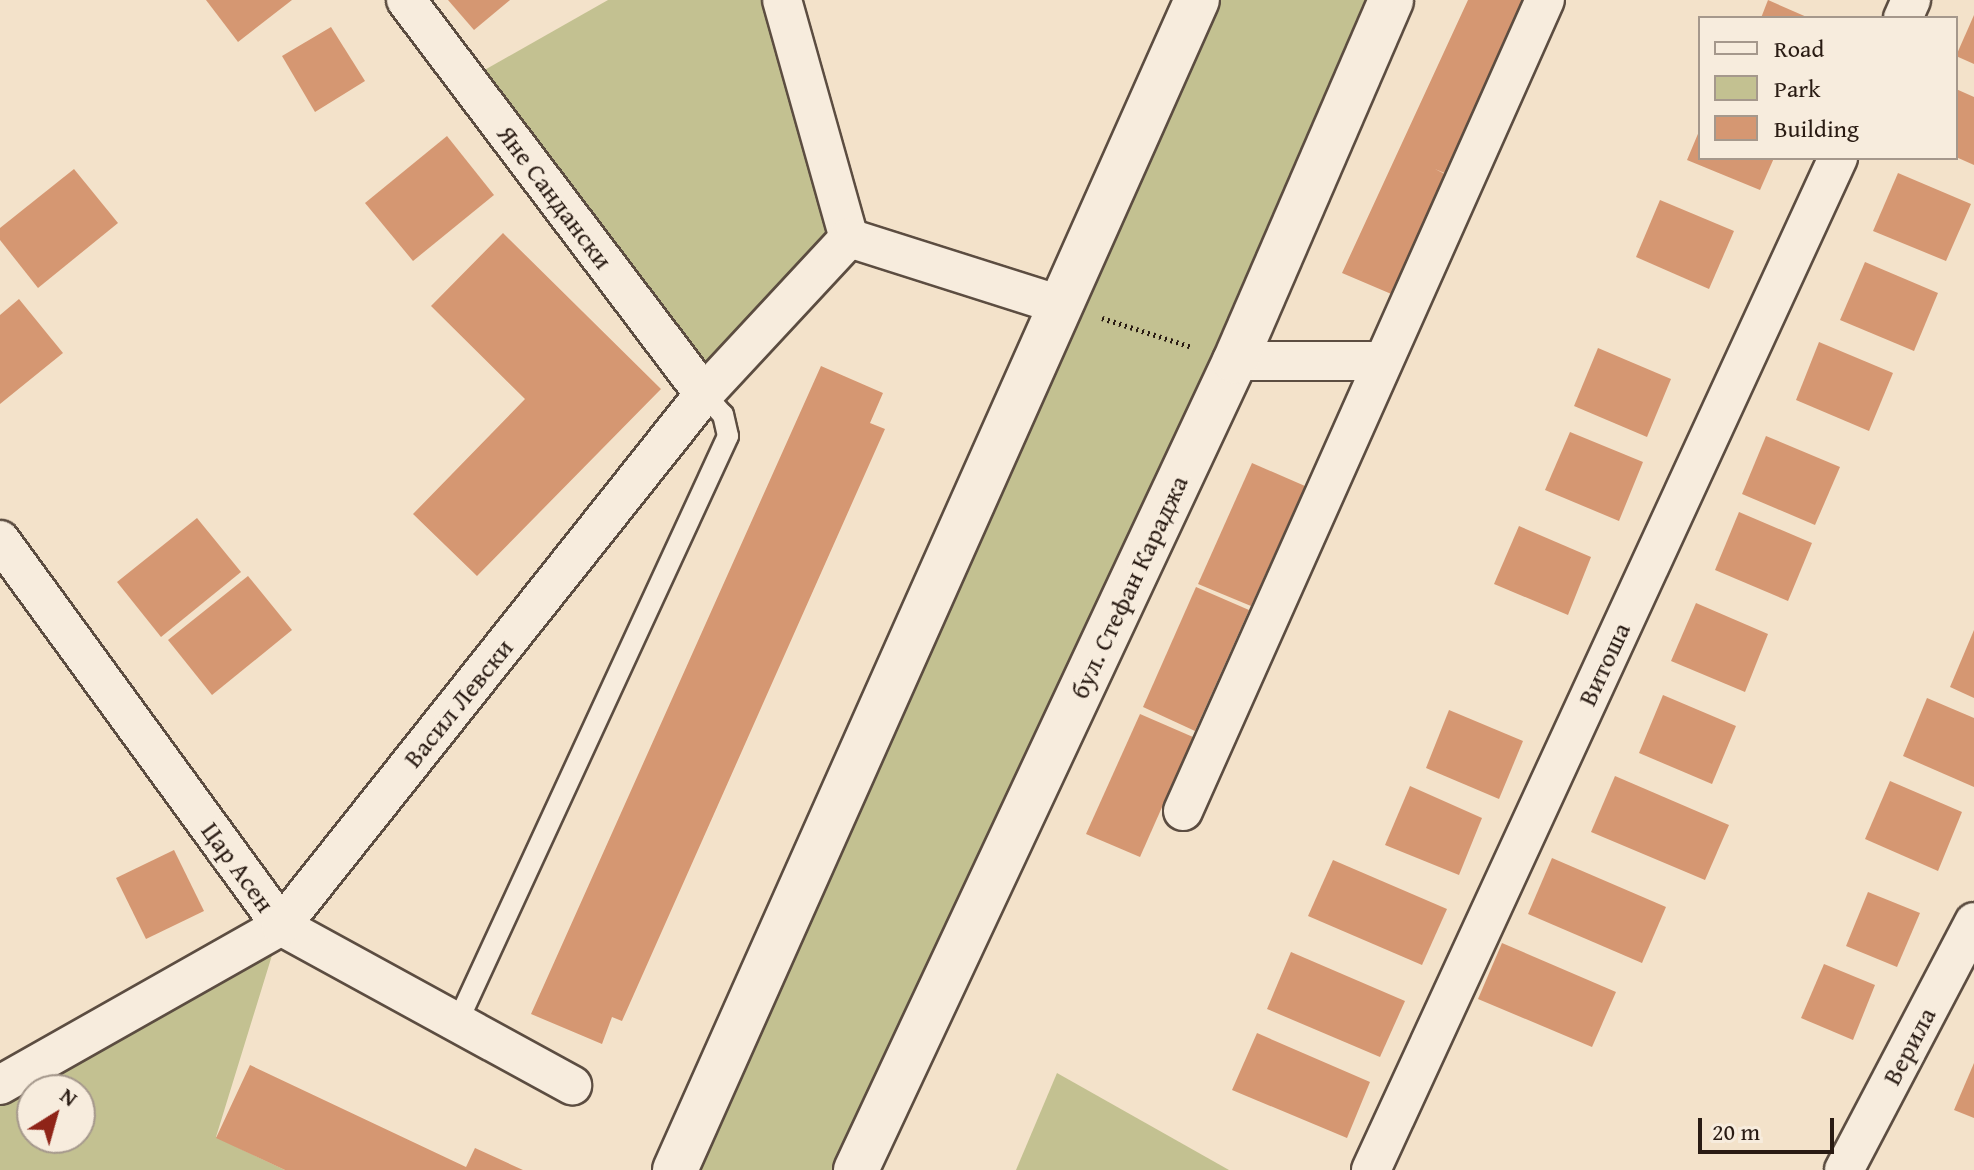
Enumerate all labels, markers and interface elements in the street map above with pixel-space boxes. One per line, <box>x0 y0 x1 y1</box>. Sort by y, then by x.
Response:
legend <box>1698 16 1958 160</box>
text: Road <box>1774 31 1824 66</box>
text: Park <box>1774 71 1820 106</box>
text: Building <box>1774 111 1859 146</box>
street label: Яне Сандански <box>491 119 619 275</box>
street label: бул. Стефан Караджа <box>1064 470 1194 704</box>
street label: Витоша <box>1571 617 1637 711</box>
street label: Васил Левски <box>397 633 519 773</box>
street label: Цар Асен <box>195 816 281 918</box>
street label: Верила <box>1876 1002 1942 1090</box>
north arrow <box>16 1074 96 1154</box>
text: N <box>54 1079 85 1114</box>
scale bar <box>1702 1102 1838 1152</box>
text: 20 m <box>1712 1114 1760 1149</box>

